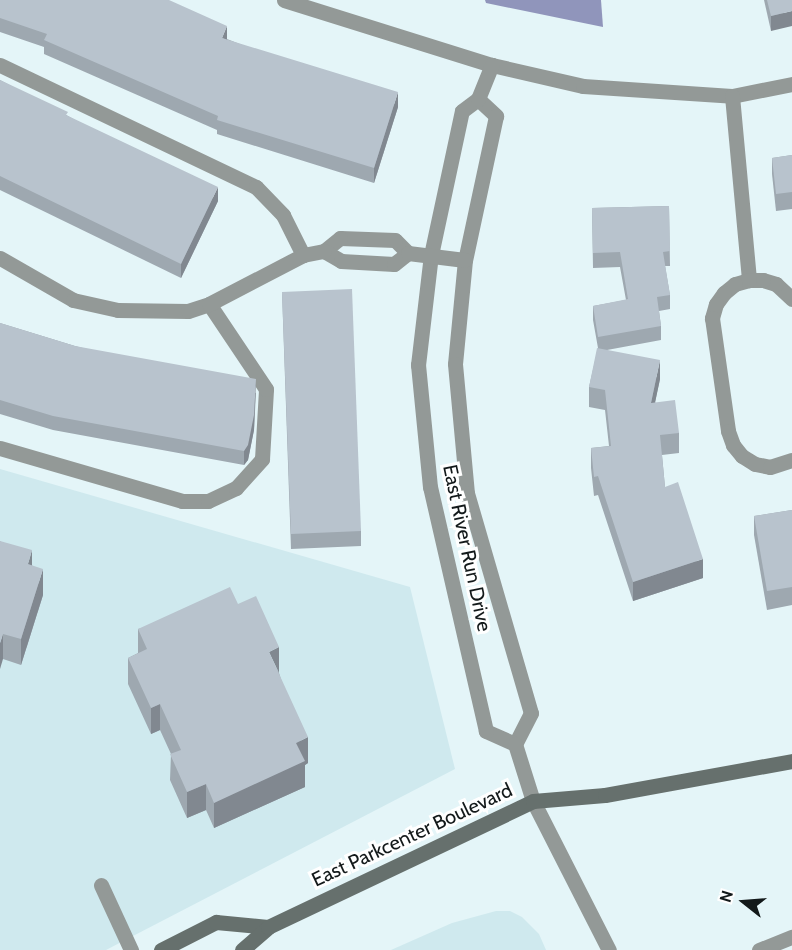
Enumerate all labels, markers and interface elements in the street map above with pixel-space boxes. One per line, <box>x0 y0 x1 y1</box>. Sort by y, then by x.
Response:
street label: East River Run Drive <box>438 462 496 634</box>
street label: East Parkcenter Boulevard <box>308 778 516 892</box>
north arrow <box>714 872 774 932</box>
text: N <box>716 888 737 905</box>

